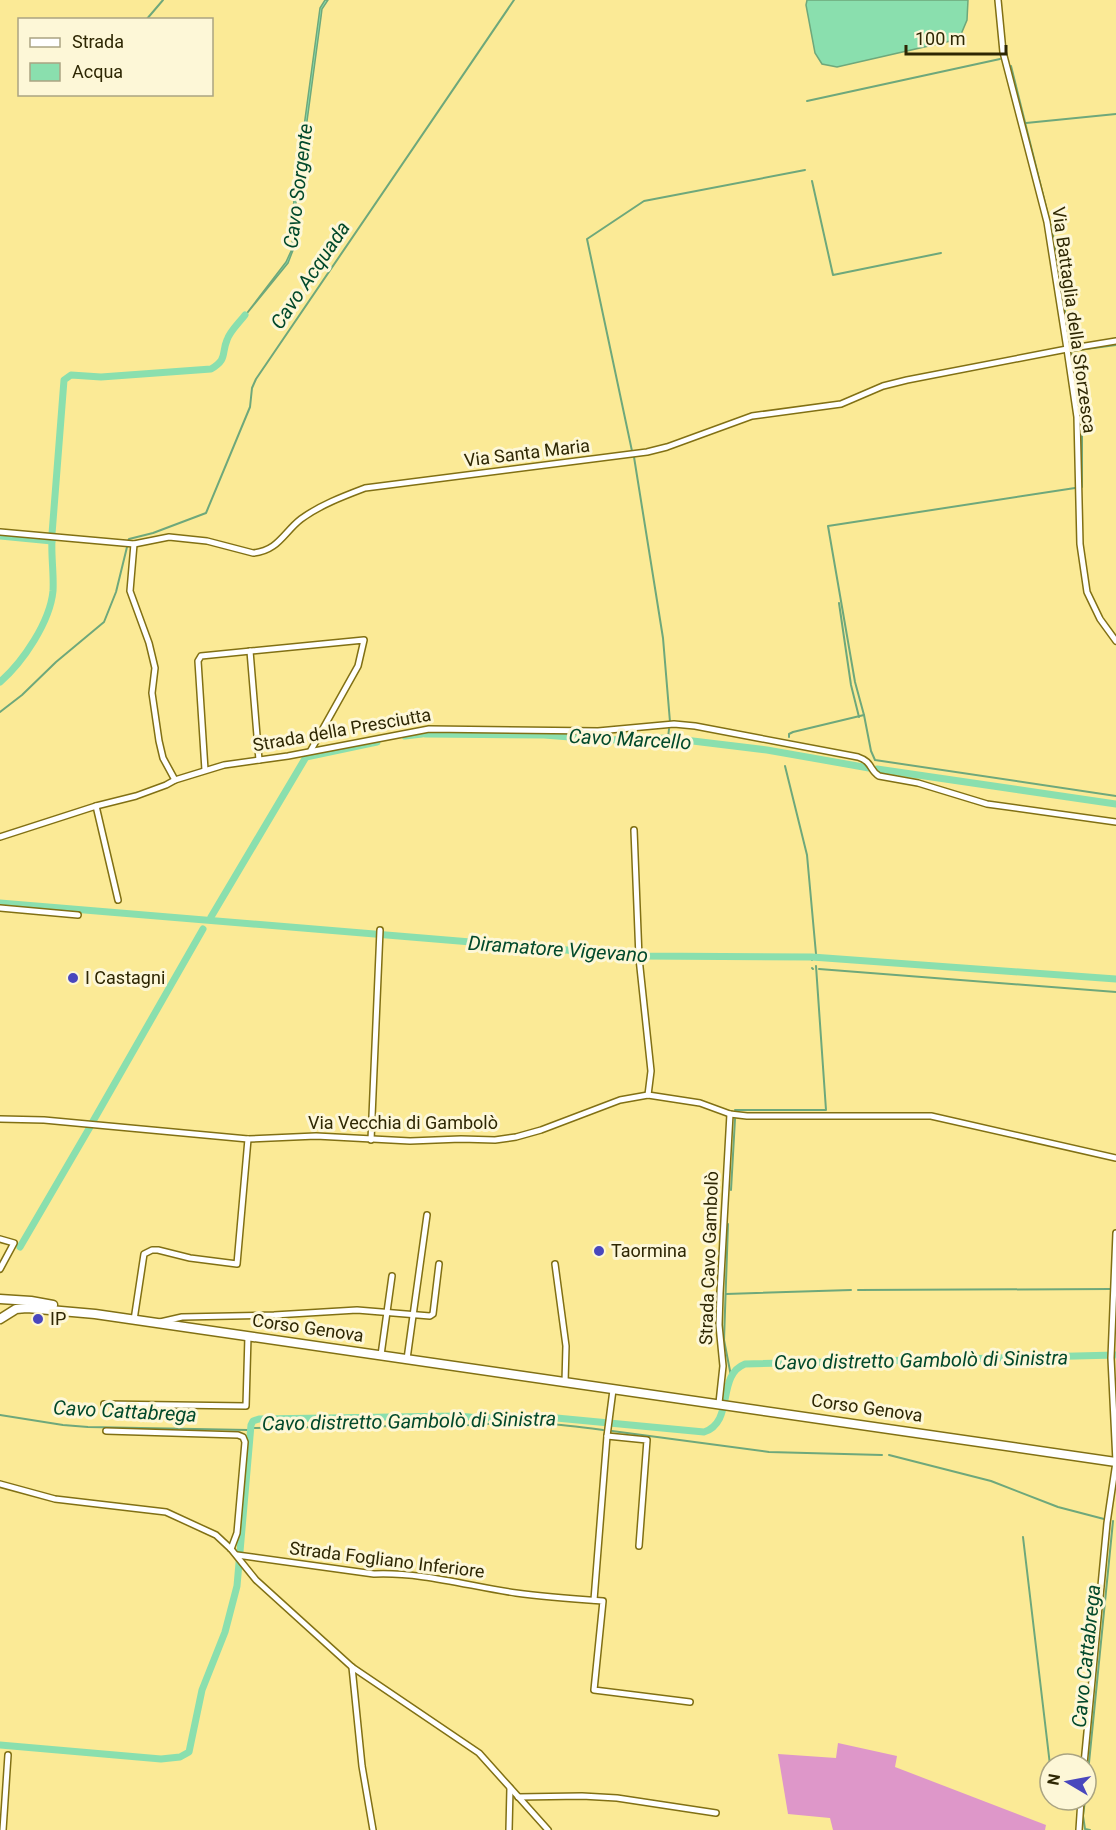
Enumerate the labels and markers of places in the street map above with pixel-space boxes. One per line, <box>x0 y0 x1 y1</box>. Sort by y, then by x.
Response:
place label: I Castagni <box>85 967 165 988</box>
marker: I Castagni <box>66 971 80 985</box>
place label: Taormina <box>611 1240 687 1261</box>
marker: Taormina <box>592 1244 606 1258</box>
place label: IP <box>50 1308 66 1329</box>
marker: IP <box>31 1312 45 1326</box>

